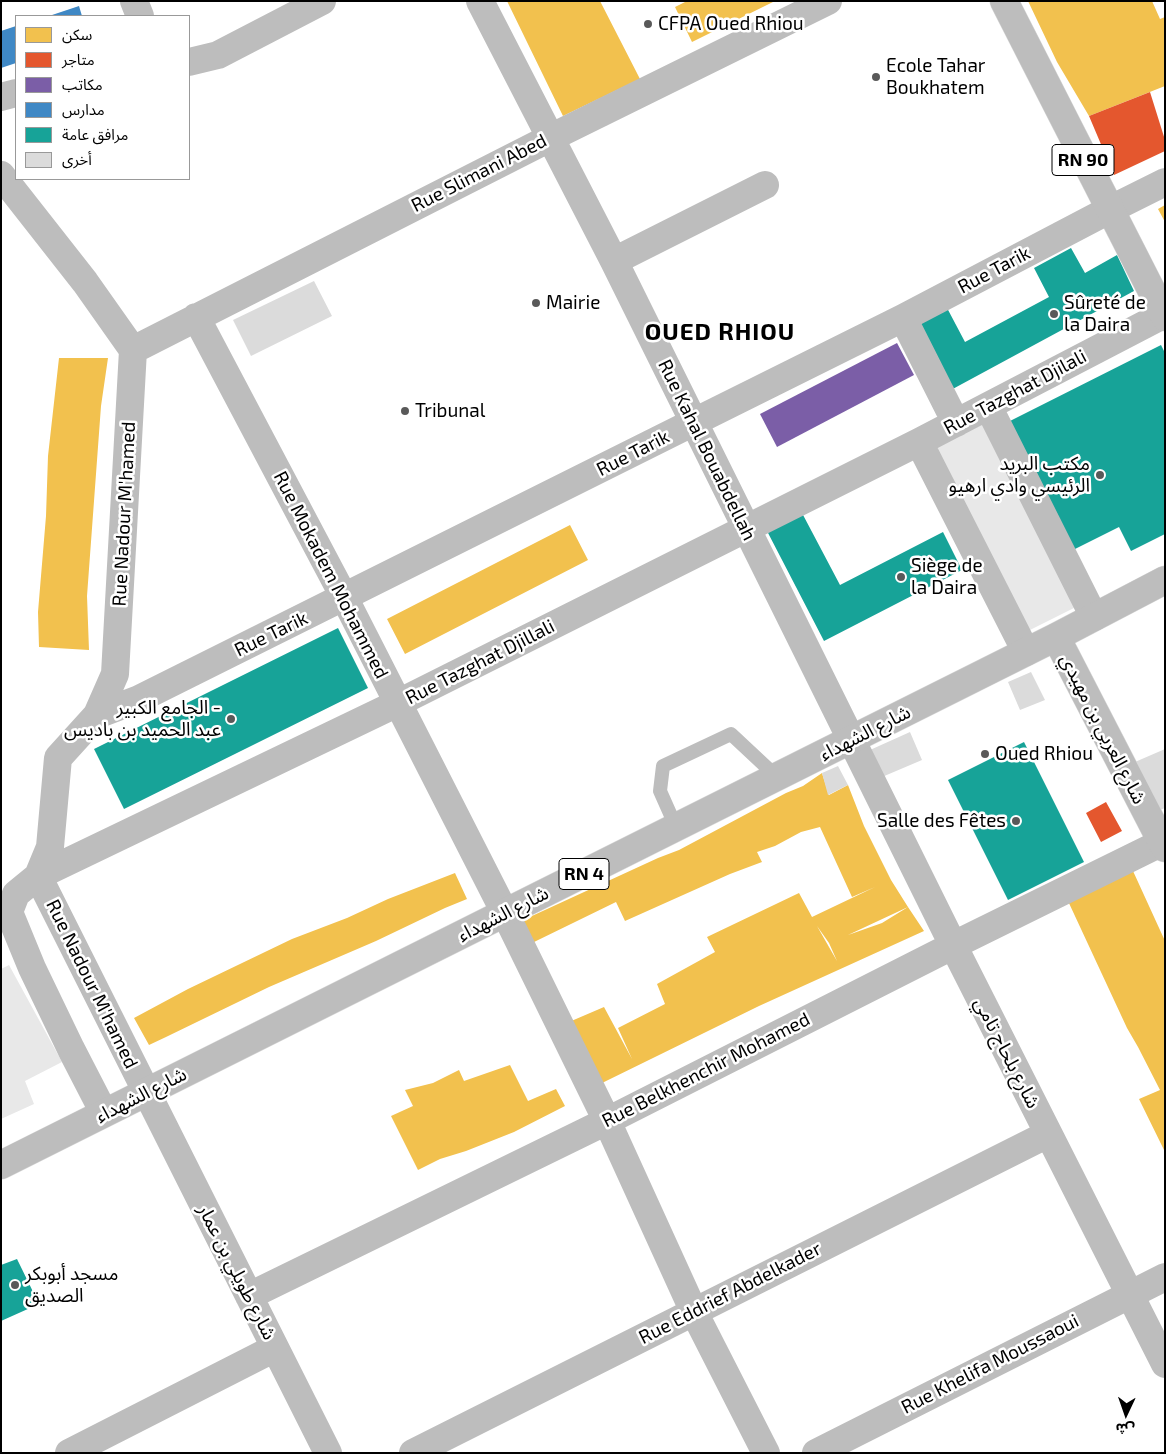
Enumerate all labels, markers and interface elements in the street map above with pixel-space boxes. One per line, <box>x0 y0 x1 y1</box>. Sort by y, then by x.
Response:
place label: CFPA Oued Rhiou <box>658 13 804 35</box>
legend <box>15 15 190 180</box>
marker: CFPA Oued Rhiou <box>642 18 654 30</box>
text: سكن <box>62 25 92 43</box>
text: متاجر <box>62 50 95 68</box>
place label: Ecole Tahar Boukhatem <box>886 55 985 99</box>
marker: Ecole Tahar Boukhatem <box>870 71 882 83</box>
text: مكاتب <box>62 75 103 93</box>
text: مدارس <box>62 100 105 118</box>
text: مرافق عامة <box>62 125 128 143</box>
street label: Rue Slimani Abed <box>408 129 550 217</box>
road number: RN 90 <box>1052 144 1114 176</box>
text: أخرى <box>62 150 92 168</box>
street label: Rue Tarik <box>954 241 1034 299</box>
place label: Mairie <box>546 292 600 314</box>
place label: Sûreté de la Daira <box>1064 292 1146 336</box>
marker: Mairie <box>530 297 542 309</box>
marker: Sûreté de la Daira <box>1048 308 1060 320</box>
district label: OUED RHIOU <box>643 318 797 346</box>
street label: Rue Tazghat Djilali <box>940 345 1090 439</box>
street label: Rue Kahal Bouabdellah <box>653 356 761 544</box>
place label: Tribunal <box>415 400 485 422</box>
marker: Tribunal <box>399 405 411 417</box>
street label: Rue Nadour M'hamed <box>108 421 140 607</box>
street label: Rue Tarik <box>593 425 673 481</box>
place label: مكتب البريد الرئيسي وادي ارهيو <box>949 453 1090 497</box>
street label: Rue Mokadem Mohammed <box>269 467 393 683</box>
marker: مكتب البريد الرئيسي وادي ارهيو <box>1094 469 1106 481</box>
place label: Siège de la Daira <box>911 555 983 599</box>
marker: Siège de la Daira <box>895 571 907 583</box>
street label: Rue Tarik <box>231 607 311 661</box>
street label: Rue Tazghat Djillali <box>402 615 558 709</box>
street label: شارع العربي بن مهيدي <box>1055 650 1151 808</box>
place label: الجامع الكبير - عبد الحميد بن باديس <box>64 697 221 741</box>
street label: شارع الشهداء <box>816 700 914 766</box>
marker: الجامع الكبير - عبد الحميد بن باديس <box>225 713 237 725</box>
place label: Oued Rhiou <box>995 743 1093 765</box>
marker: Oued Rhiou <box>979 748 991 760</box>
place label: Salle des Fêtes <box>877 810 1006 832</box>
marker: Salle des Fêtes <box>1010 815 1022 827</box>
road number: RN 4 <box>559 859 609 890</box>
street label: شارع الشهداء <box>454 881 552 947</box>
street label: Rue Nadour M'hamed <box>41 896 143 1072</box>
street label: شارع بلحاج تامي <box>969 994 1045 1112</box>
street label: Rue Belkhenchir Mohamed <box>598 1008 814 1132</box>
street label: شارع الشهداء <box>92 1062 190 1128</box>
street label: شارع طويلي بن عمار <box>193 1200 281 1344</box>
street label: Rue Eddrief Abdelkader <box>635 1237 825 1349</box>
place label: مسجد أبوبكر الصديق <box>25 1263 118 1307</box>
marker: مسجد أبوبكر الصديق <box>9 1279 21 1291</box>
street label: Rue Khelifa Moussaoui <box>897 1309 1083 1419</box>
north arrow <box>1101 1389 1151 1439</box>
text: ش <box>1115 1420 1135 1438</box>

